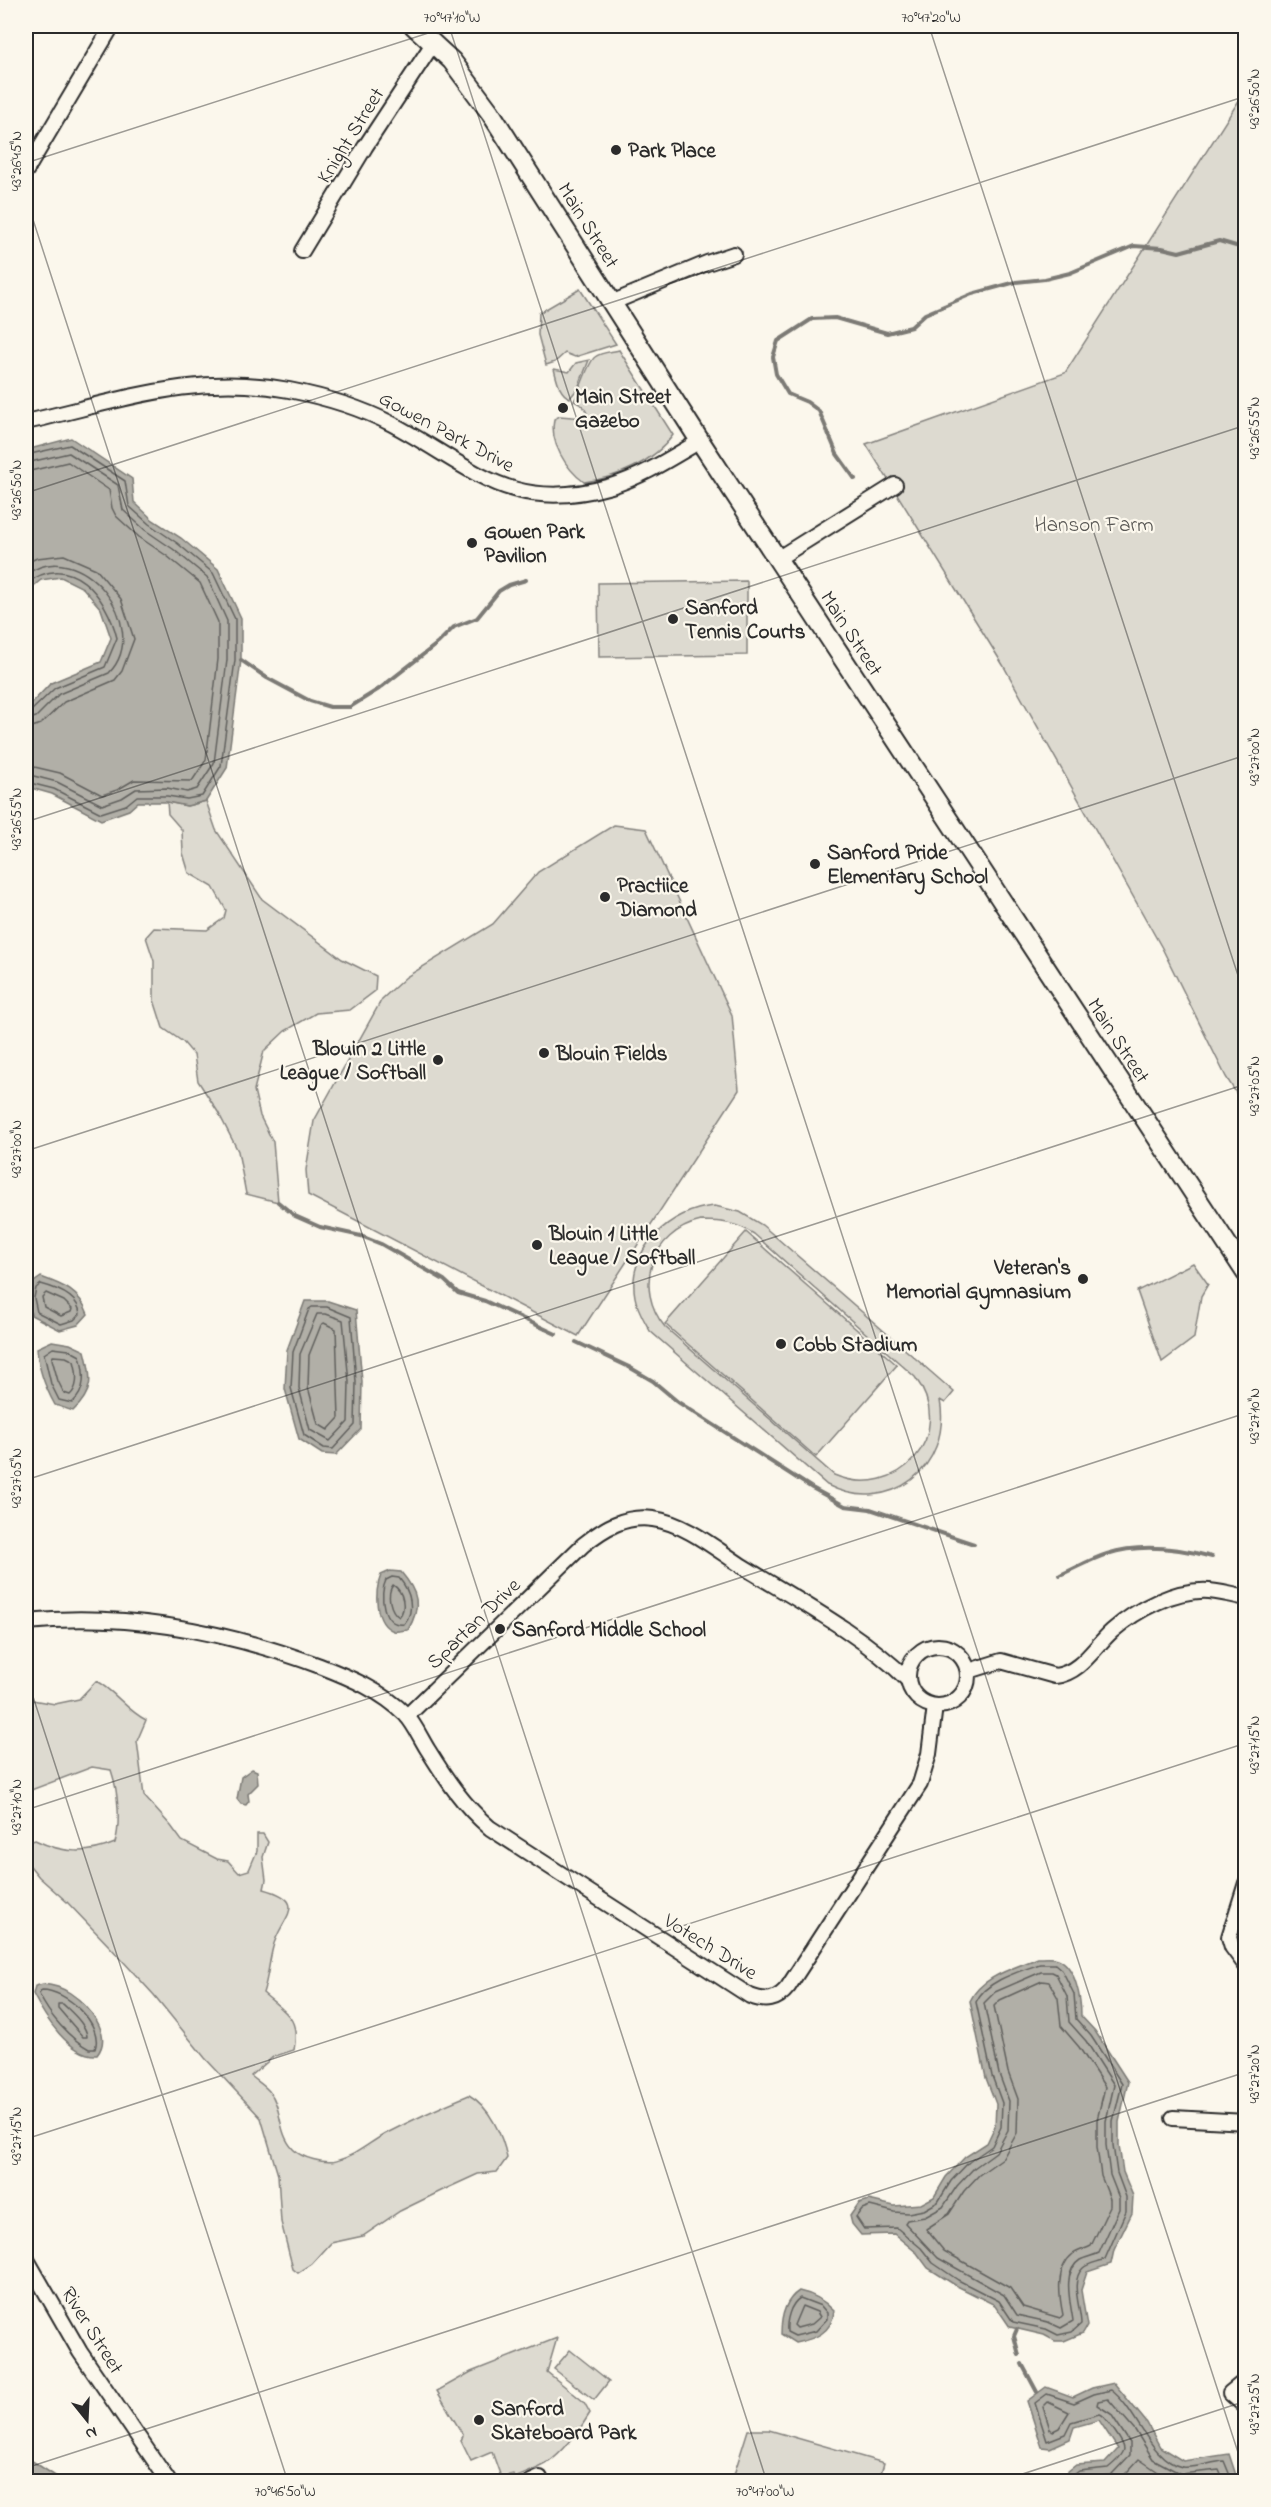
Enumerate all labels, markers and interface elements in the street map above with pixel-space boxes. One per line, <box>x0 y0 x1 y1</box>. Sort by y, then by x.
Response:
text: 70°47'10"W <box>423 7 481 29</box>
text: 70°47'20"W <box>901 7 961 29</box>
text: 43°26'50"N <box>1244 69 1266 129</box>
street label: Knight Street <box>310 82 395 191</box>
text: 43°26'45"N <box>6 131 28 191</box>
place label: Park Place <box>628 137 716 167</box>
marker: Park Place <box>609 143 623 157</box>
street label: Main Street <box>549 177 626 275</box>
place label: Main Street Gazebo <box>575 383 672 437</box>
street label: Gowen Park Drive <box>373 384 520 481</box>
text: 43°26'55"N <box>1244 397 1266 459</box>
marker: Main Street Gazebo <box>556 401 570 415</box>
text: 43°26'50"N <box>6 460 28 520</box>
park label: Hanson Farm <box>1035 511 1153 541</box>
place label: Gowen Park Pavilion <box>484 518 586 572</box>
marker: Gowen Park Pavilion <box>465 536 479 550</box>
street label: Main Street <box>811 585 889 683</box>
place label: Sanford Tennis Courts <box>685 594 806 648</box>
marker: Sanford Tennis Courts <box>666 612 680 626</box>
text: 43°27'00"N <box>1244 728 1266 786</box>
text: 43°26'55"N <box>6 788 28 850</box>
place label: Sanford Pride Elementary School <box>827 839 989 895</box>
marker: Sanford Pride Elementary School <box>808 857 822 871</box>
place label: Practiice Diamond <box>616 872 697 926</box>
marker: Practiice Diamond <box>598 890 612 904</box>
street label: Main Street <box>1078 992 1156 1090</box>
place label: Blouin 2 Little League / Softball <box>280 1035 427 1091</box>
place label: Blouin Fields <box>555 1040 668 1070</box>
marker: Blouin Fields <box>537 1046 551 1060</box>
marker: Blouin 2 Little League / Softball <box>431 1053 445 1067</box>
text: 43°27'05"N <box>1244 1056 1266 1116</box>
text: 43°27'00"N <box>6 1120 28 1178</box>
place label: Blouin 1 Little League / Softball <box>548 1220 696 1276</box>
marker: Blouin 1 Little League / Softball <box>530 1238 544 1252</box>
place label: Veteran's Memorial Gymnasium <box>886 1254 1071 1310</box>
marker: Veteran's Memorial Gymnasium <box>1076 1272 1090 1286</box>
place label: Cobb Stadium <box>793 1331 917 1361</box>
marker: Cobb Stadium <box>774 1337 788 1351</box>
text: 43°27'10"N <box>1244 1388 1266 1444</box>
text: 43°27'05"N <box>6 1448 28 1508</box>
street label: Spartan Drive <box>421 1571 529 1677</box>
place label: Sanford Middle School <box>512 1616 706 1646</box>
marker: Sanford Middle School <box>493 1622 507 1636</box>
text: 43°27'15"N <box>1244 1716 1266 1774</box>
text: 43°27'10"N <box>6 1779 28 1835</box>
street label: Votech Drive <box>656 1906 763 1989</box>
text: 43°27'20"N <box>1244 2044 1266 2104</box>
text: 43°27'15"N <box>6 2107 28 2165</box>
street label: River Street <box>53 2281 130 2381</box>
text: 43°27'25"N <box>1244 2373 1266 2435</box>
north arrow <box>57 2390 117 2450</box>
place label: Sanford Skateboard Park <box>491 2395 637 2449</box>
marker: Sanford Skateboard Park <box>472 2413 486 2427</box>
text: N <box>82 2419 100 2446</box>
text: 70°46'50"W <box>254 2481 316 2503</box>
text: 70°47'00"W <box>736 2481 794 2503</box>

